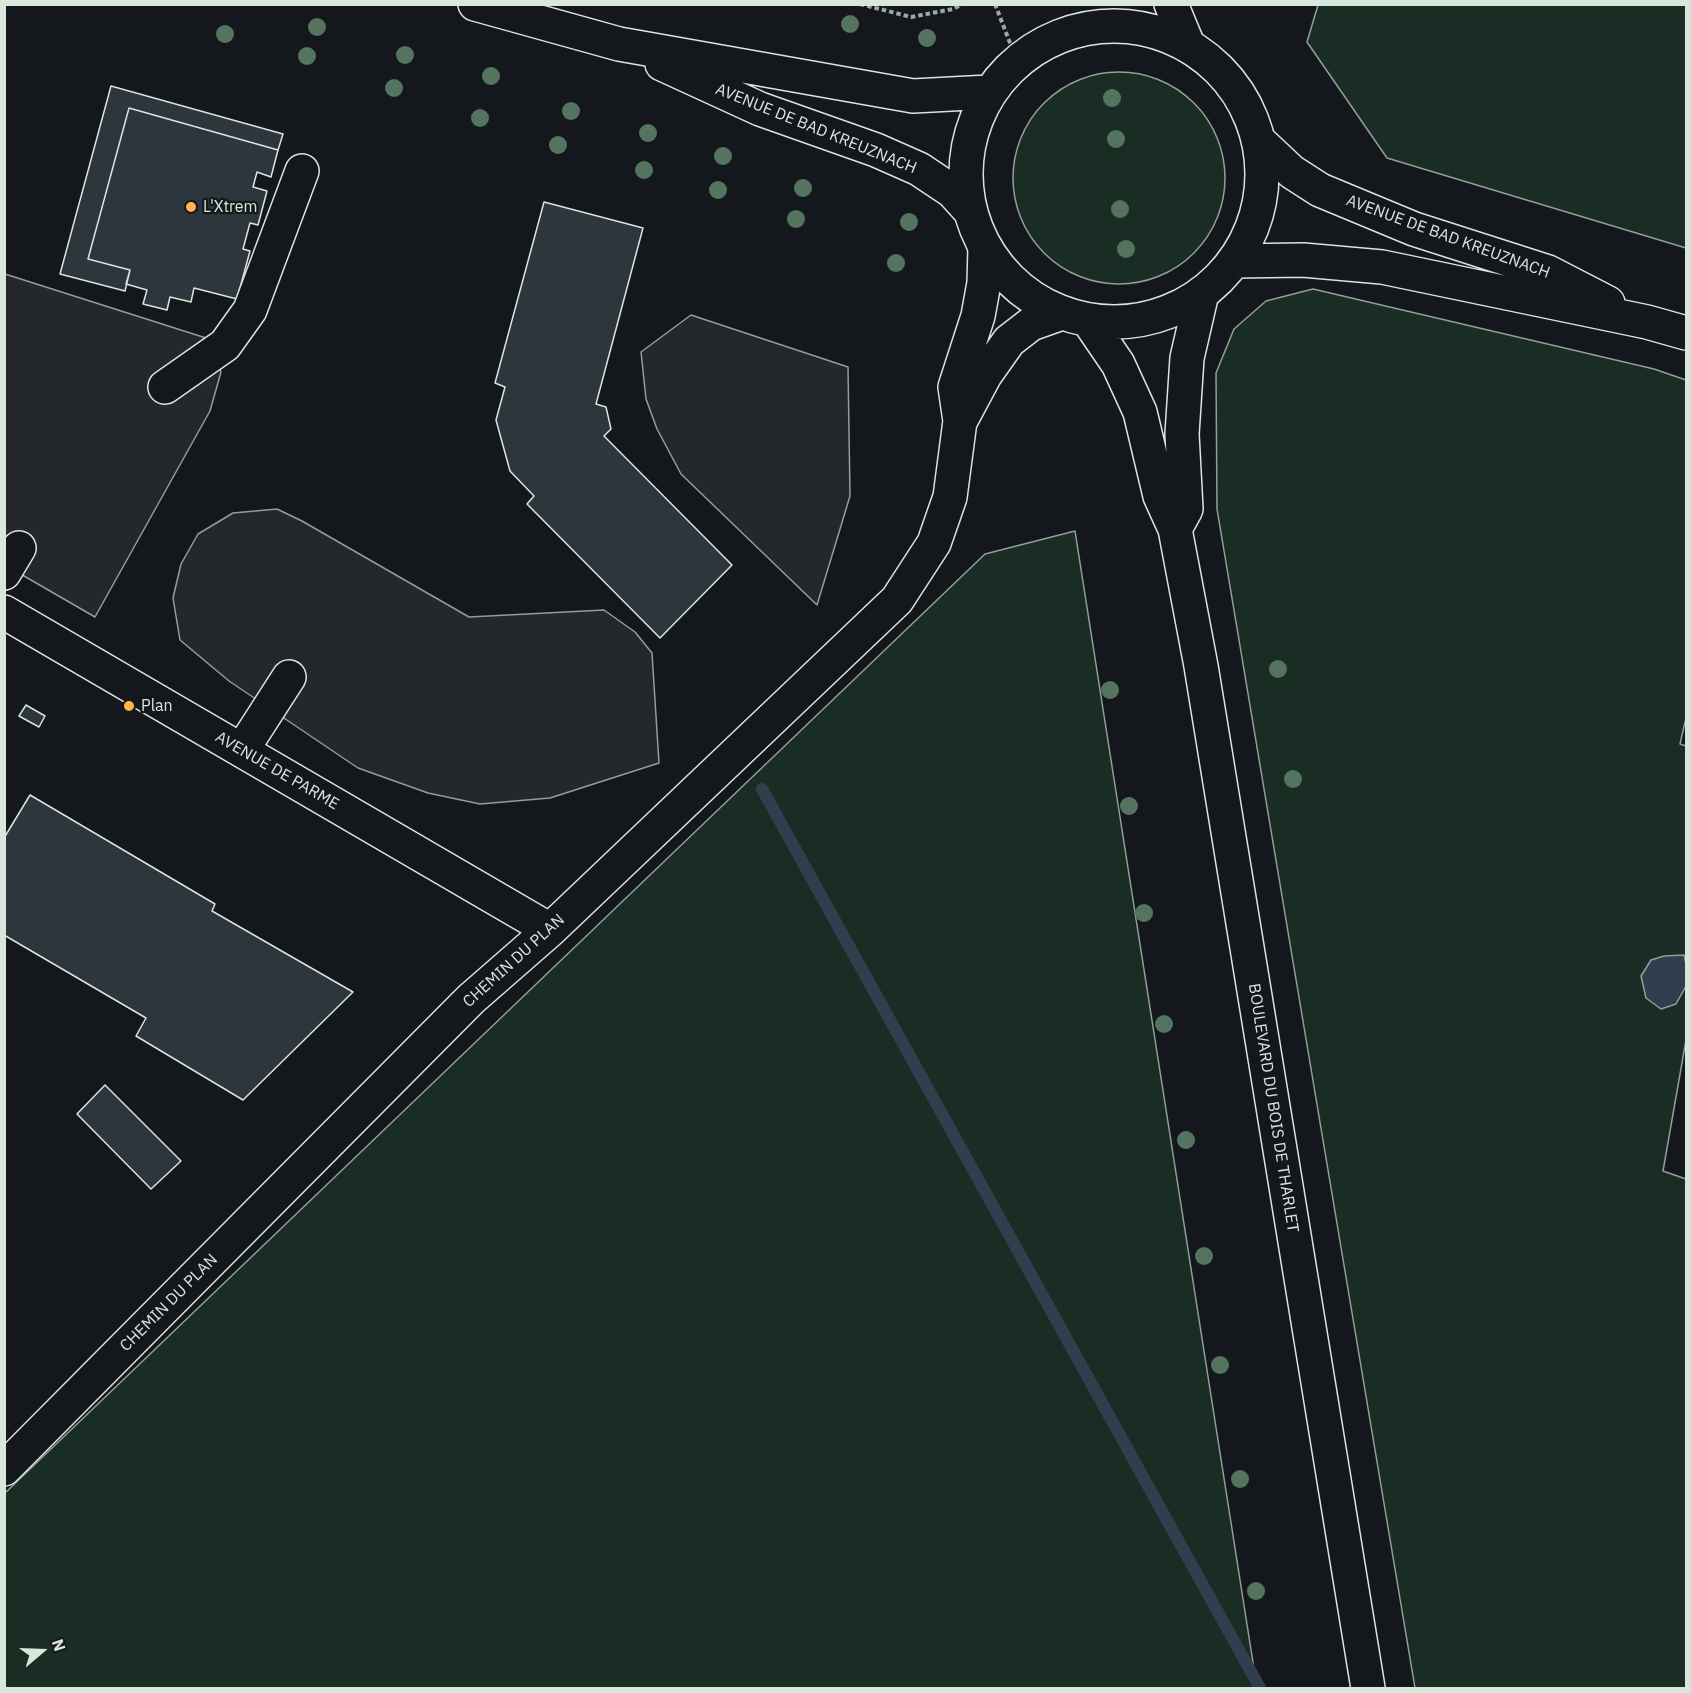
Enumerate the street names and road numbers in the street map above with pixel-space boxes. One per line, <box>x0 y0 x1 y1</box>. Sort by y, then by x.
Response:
street label: AVENUE DE BAD KREUZNACH <box>713 80 919 178</box>
street label: AVENUE DE BAD KREUZNACH <box>1344 191 1552 283</box>
street label: AVENUE DE PARME <box>212 728 342 814</box>
street label: CHEMIN DU PLAN <box>459 910 569 1012</box>
street label: BOULEVARD DU BOIS DE THARLET <box>1244 982 1302 1234</box>
street label: CHEMIN DU PLAN <box>116 1250 222 1356</box>

